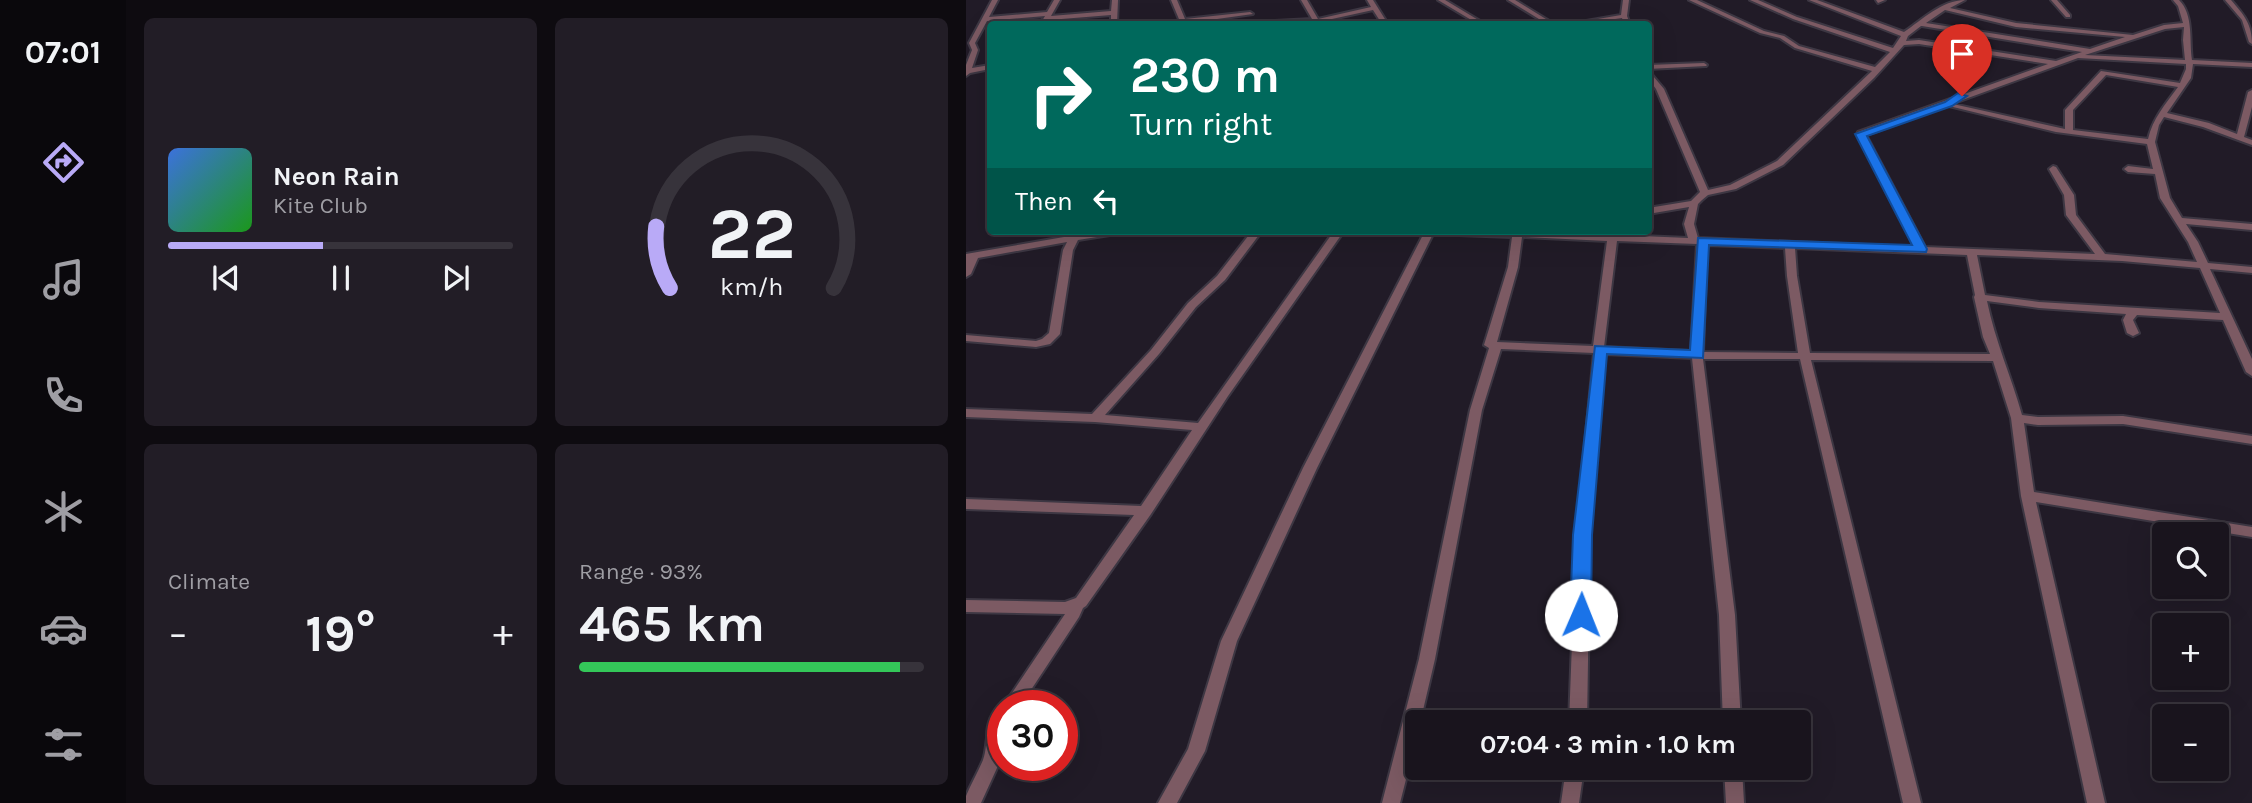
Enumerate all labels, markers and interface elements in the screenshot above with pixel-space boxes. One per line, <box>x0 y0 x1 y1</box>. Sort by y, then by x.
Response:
pin <box>1932 24 1992 96</box>
text: 07:01 <box>25 34 101 71</box>
icon: arrive <box>1943 35 1981 73</box>
text: 230 m <box>1130 47 1280 104</box>
icon: right <box>1015 49 1106 140</box>
text: Turn right <box>1130 106 1272 143</box>
icon: directions <box>39 138 88 187</box>
text: Neon Rain <box>273 161 400 192</box>
icon: left <box>1087 182 1125 220</box>
text: Then <box>1015 186 1073 217</box>
text: Kite Club <box>273 192 368 219</box>
text: 22 <box>707 192 796 277</box>
icon: music <box>39 255 88 304</box>
icon: previous <box>207 259 245 297</box>
icon: pause <box>322 259 360 297</box>
icon: next <box>437 259 475 297</box>
text: km/h <box>720 272 783 301</box>
icon: phone <box>39 371 88 420</box>
icon: climate <box>39 487 88 536</box>
map controls <box>2152 522 2229 781</box>
button: search <box>2152 522 2229 599</box>
text: Range · 93% <box>579 558 703 585</box>
text: Climate <box>168 568 250 595</box>
position arrow <box>1544 578 1618 652</box>
text: 465 km <box>579 593 765 654</box>
text: 19° <box>305 603 376 664</box>
icon: car <box>39 604 88 653</box>
text: − <box>168 611 188 656</box>
text: + <box>493 611 513 656</box>
button: + <box>2152 613 2229 690</box>
speed limit sign: 30 <box>987 690 1078 781</box>
button: − <box>2152 704 2229 781</box>
icon: filters <box>39 720 88 769</box>
text: 07:04 · 3 min · 1.0 km <box>1480 729 1736 760</box>

